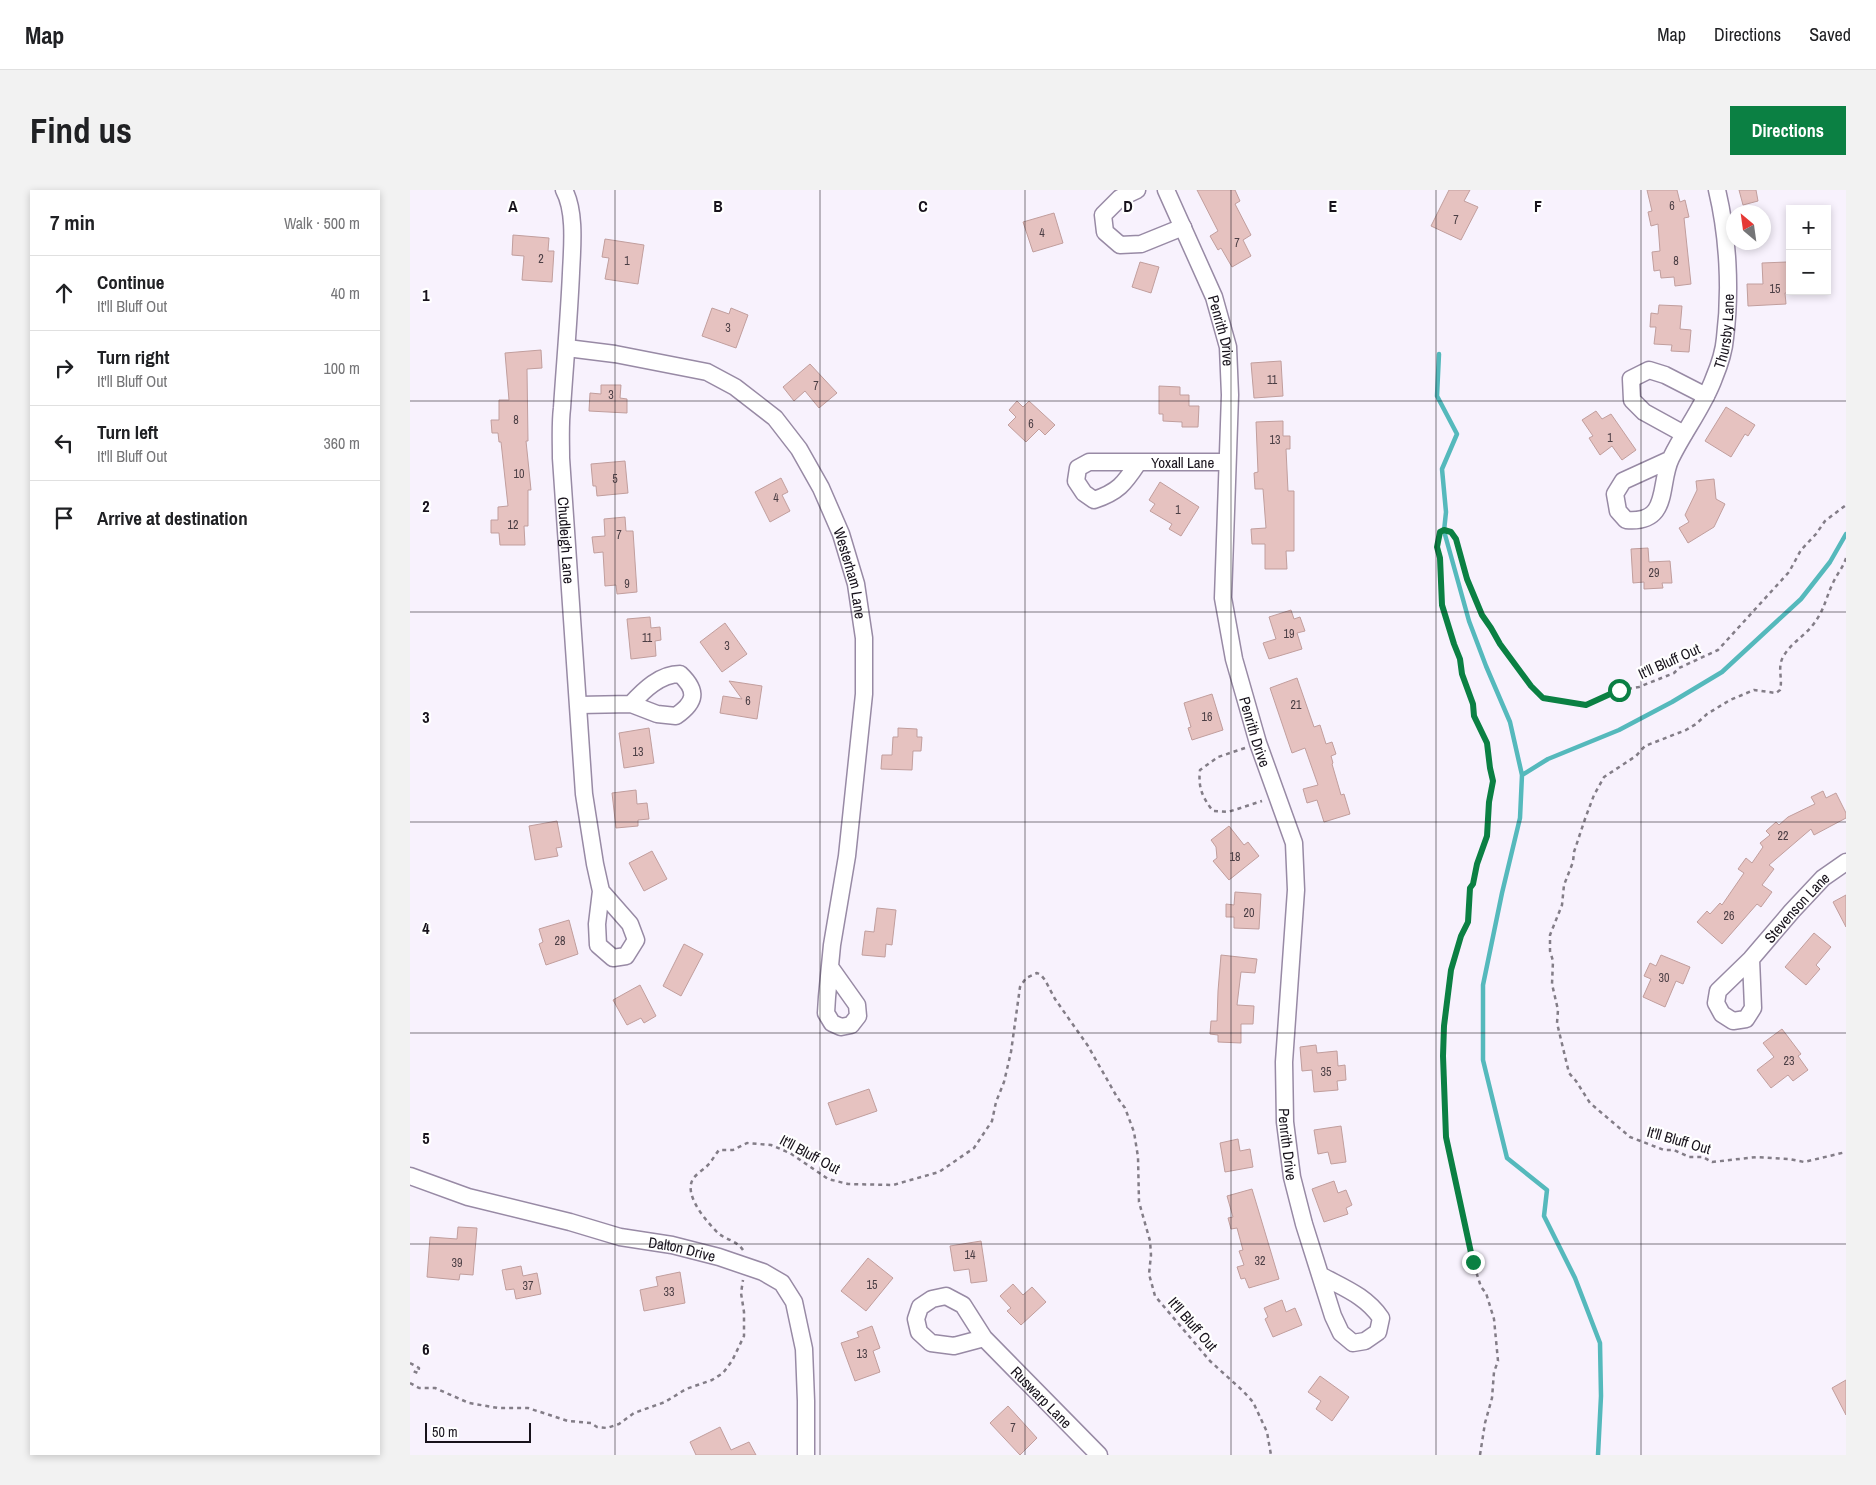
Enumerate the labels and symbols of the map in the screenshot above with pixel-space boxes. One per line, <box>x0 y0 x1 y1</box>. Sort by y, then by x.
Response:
text: A <box>508 195 518 217</box>
text: B <box>713 195 723 217</box>
text: C <box>918 195 928 217</box>
text: D <box>1123 195 1133 217</box>
text: E <box>1329 195 1338 217</box>
text: F <box>1534 195 1542 217</box>
house number: 6 <box>1669 198 1675 214</box>
north arrow <box>1726 205 1771 250</box>
house number: 7 <box>1453 212 1459 228</box>
house number: 4 <box>1039 225 1045 241</box>
house number: 7 <box>1234 235 1240 251</box>
house number: 2 <box>538 251 544 267</box>
house number: 1 <box>624 253 630 269</box>
house number: 8 <box>1673 253 1679 269</box>
house number: 15 <box>1770 281 1781 297</box>
text: 1 <box>422 284 430 306</box>
street label: Penrith Drive <box>1203 293 1239 367</box>
street label: Thursby Lane <box>1708 293 1739 371</box>
house number: 3 <box>725 320 731 336</box>
house number: 11 <box>1267 372 1278 388</box>
house number: 7 <box>813 378 819 394</box>
house number: 3 <box>608 387 614 403</box>
house number: 8 <box>513 412 519 428</box>
house number: 6 <box>1028 416 1034 432</box>
house number: 1 <box>1607 430 1613 446</box>
house number: 13 <box>1270 432 1280 448</box>
street label: Yoxall Lane <box>1151 452 1214 473</box>
house number: 10 <box>514 466 524 482</box>
house number: 5 <box>612 471 618 487</box>
house number: 4 <box>773 490 779 506</box>
text: 2 <box>422 495 430 517</box>
street label: Chudleigh Lane <box>553 496 580 584</box>
house number: 1 <box>1175 502 1181 518</box>
house number: 12 <box>508 517 518 533</box>
street label: Westerham Lane <box>829 524 872 620</box>
house number: 7 <box>616 527 622 543</box>
house number: 29 <box>1649 565 1659 581</box>
house number: 9 <box>624 576 630 592</box>
house number: 19 <box>1284 626 1294 642</box>
house number: 11 <box>642 630 653 646</box>
house number: 3 <box>724 638 730 654</box>
street label: It'll Bluff Out <box>1635 638 1704 684</box>
route start <box>1608 679 1631 702</box>
house number: 6 <box>745 693 751 709</box>
street label: Penrith Drive <box>1235 694 1276 770</box>
house number: 21 <box>1291 697 1302 713</box>
text: 3 <box>422 706 430 728</box>
house number: 16 <box>1202 709 1212 725</box>
house number: 13 <box>633 744 643 760</box>
house number: 22 <box>1778 828 1788 844</box>
house number: 18 <box>1230 849 1240 865</box>
street label: Stevenson Lane <box>1759 866 1833 947</box>
house number: 20 <box>1244 905 1254 921</box>
house number: 26 <box>1724 908 1734 924</box>
text: 4 <box>422 917 430 939</box>
house number: 28 <box>555 933 565 949</box>
house number: 30 <box>1659 970 1669 986</box>
house number: 23 <box>1784 1053 1794 1069</box>
house number: 35 <box>1321 1064 1332 1080</box>
street label: Penrith Drive <box>1274 1108 1303 1182</box>
street label: It'll Bluff Out <box>1645 1121 1714 1159</box>
text: 5 <box>422 1127 430 1149</box>
street label: It'll Bluff Out <box>776 1129 844 1179</box>
street label: Dalton Drive <box>647 1231 718 1266</box>
house number: 14 <box>965 1247 976 1263</box>
route end <box>1462 1251 1485 1274</box>
house number: 32 <box>1255 1253 1265 1269</box>
house number: 39 <box>452 1255 462 1271</box>
house number: 15 <box>867 1277 878 1293</box>
house number: 37 <box>523 1278 534 1294</box>
house number: 33 <box>664 1284 674 1300</box>
street label: It'll Bluff Out <box>1164 1292 1223 1356</box>
text: 6 <box>422 1338 430 1360</box>
house number: 13 <box>857 1346 867 1362</box>
street label: Ruswarp Lane <box>1006 1361 1077 1433</box>
scale bar <box>425 1420 531 1443</box>
house number: 7 <box>1010 1420 1016 1436</box>

